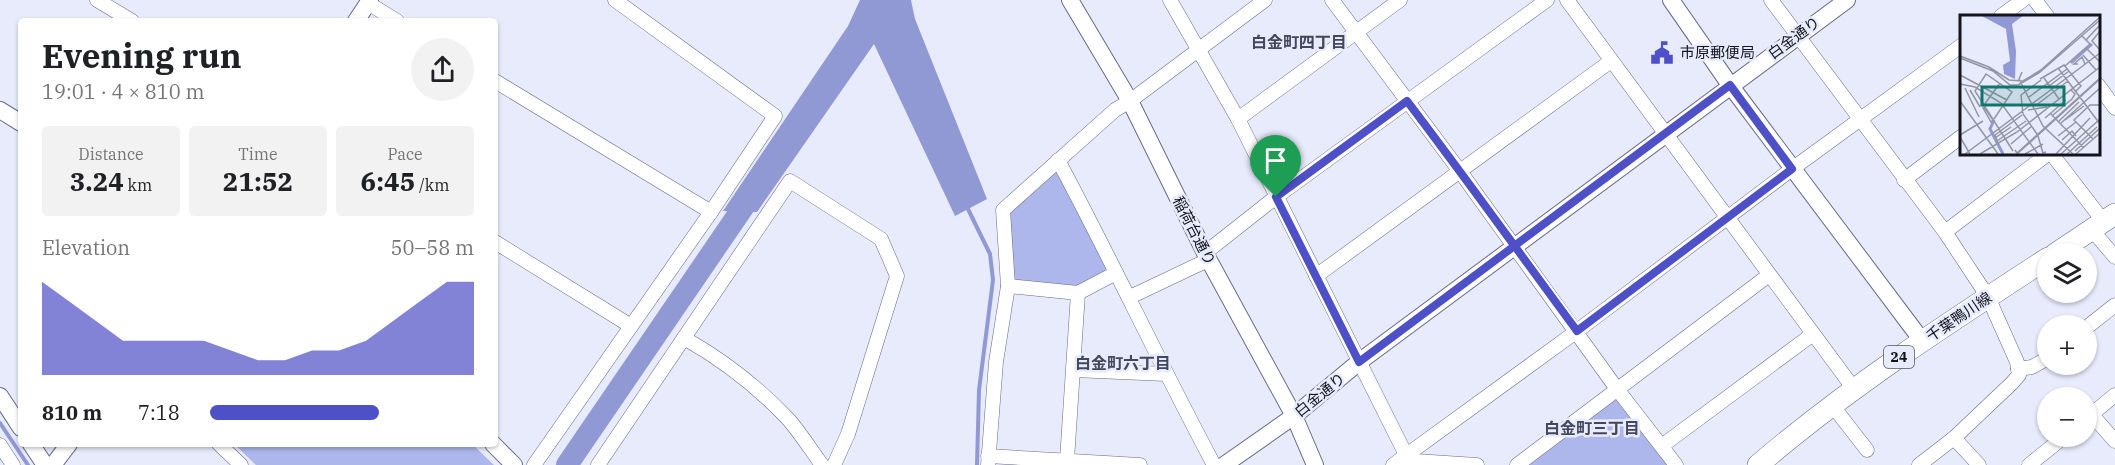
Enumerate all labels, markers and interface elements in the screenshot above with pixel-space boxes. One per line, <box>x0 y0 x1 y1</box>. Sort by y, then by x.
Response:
street label: 白金通り <box>1764 12 1824 63</box>
inset map <box>1960 15 2100 154</box>
district label: 白金町四丁目 <box>1251 32 1347 52</box>
text: Evening run <box>42 34 242 77</box>
button: share <box>411 38 474 101</box>
public building icon: 市原郵便局 <box>1649 40 1675 66</box>
place label: 市原郵便局 <box>1680 43 1755 62</box>
text: 19:01 · 4 × 810 m <box>42 78 205 105</box>
pin <box>1250 135 1301 197</box>
text: Distance <box>78 144 144 164</box>
text: Time <box>238 144 278 164</box>
text: Pace <box>387 144 423 164</box>
icon: arrive <box>1259 144 1292 177</box>
text: 3.24 <box>70 164 124 198</box>
text: 21:52 <box>223 164 293 198</box>
text: 6:45 <box>361 164 415 198</box>
text: km <box>124 175 152 195</box>
text: /km <box>415 175 449 195</box>
street label: 稲荷台通り <box>1169 193 1220 269</box>
text: Elevation <box>42 234 130 261</box>
text: 50–58 m <box>391 234 474 261</box>
map controls <box>2037 243 2097 447</box>
button: layers <box>2037 243 2097 303</box>
street label: 千葉鴨川線 <box>1922 288 1995 345</box>
button: + <box>2037 315 2097 375</box>
road number: 24 <box>1884 346 1914 368</box>
district label: 白金町六丁目 <box>1075 353 1171 373</box>
street label: 白金通り <box>1290 368 1349 421</box>
button: − <box>2037 387 2097 447</box>
text: 810 m <box>42 399 102 426</box>
text: 7:18 <box>138 399 180 426</box>
district label: 白金町三丁目 <box>1544 418 1640 438</box>

